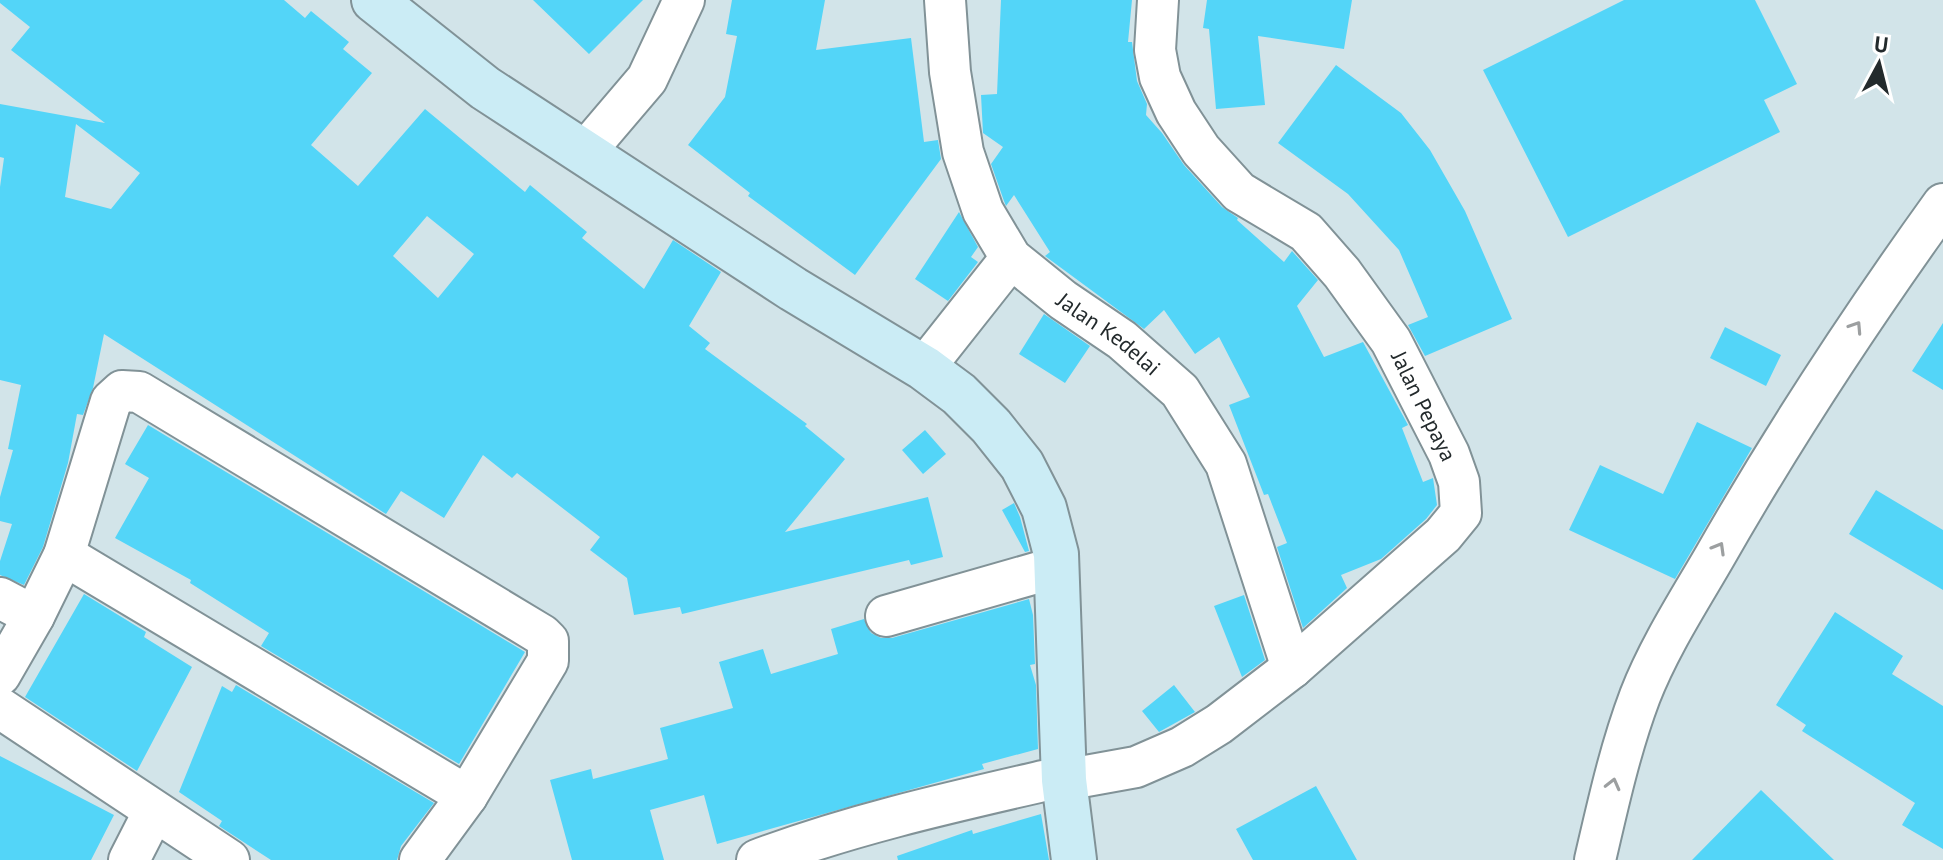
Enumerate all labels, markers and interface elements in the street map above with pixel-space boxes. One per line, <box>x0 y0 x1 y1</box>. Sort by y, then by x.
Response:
north arrow <box>1839 24 1919 104</box>
text: U <box>1873 29 1890 59</box>
street label: Jalan Kedelai <box>1050 286 1166 381</box>
one-way arrow <box>1846 321 1861 336</box>
street label: Jalan Pepaya <box>1385 345 1463 466</box>
one-way arrow <box>1709 542 1725 557</box>
one-way arrow <box>1603 777 1620 791</box>

